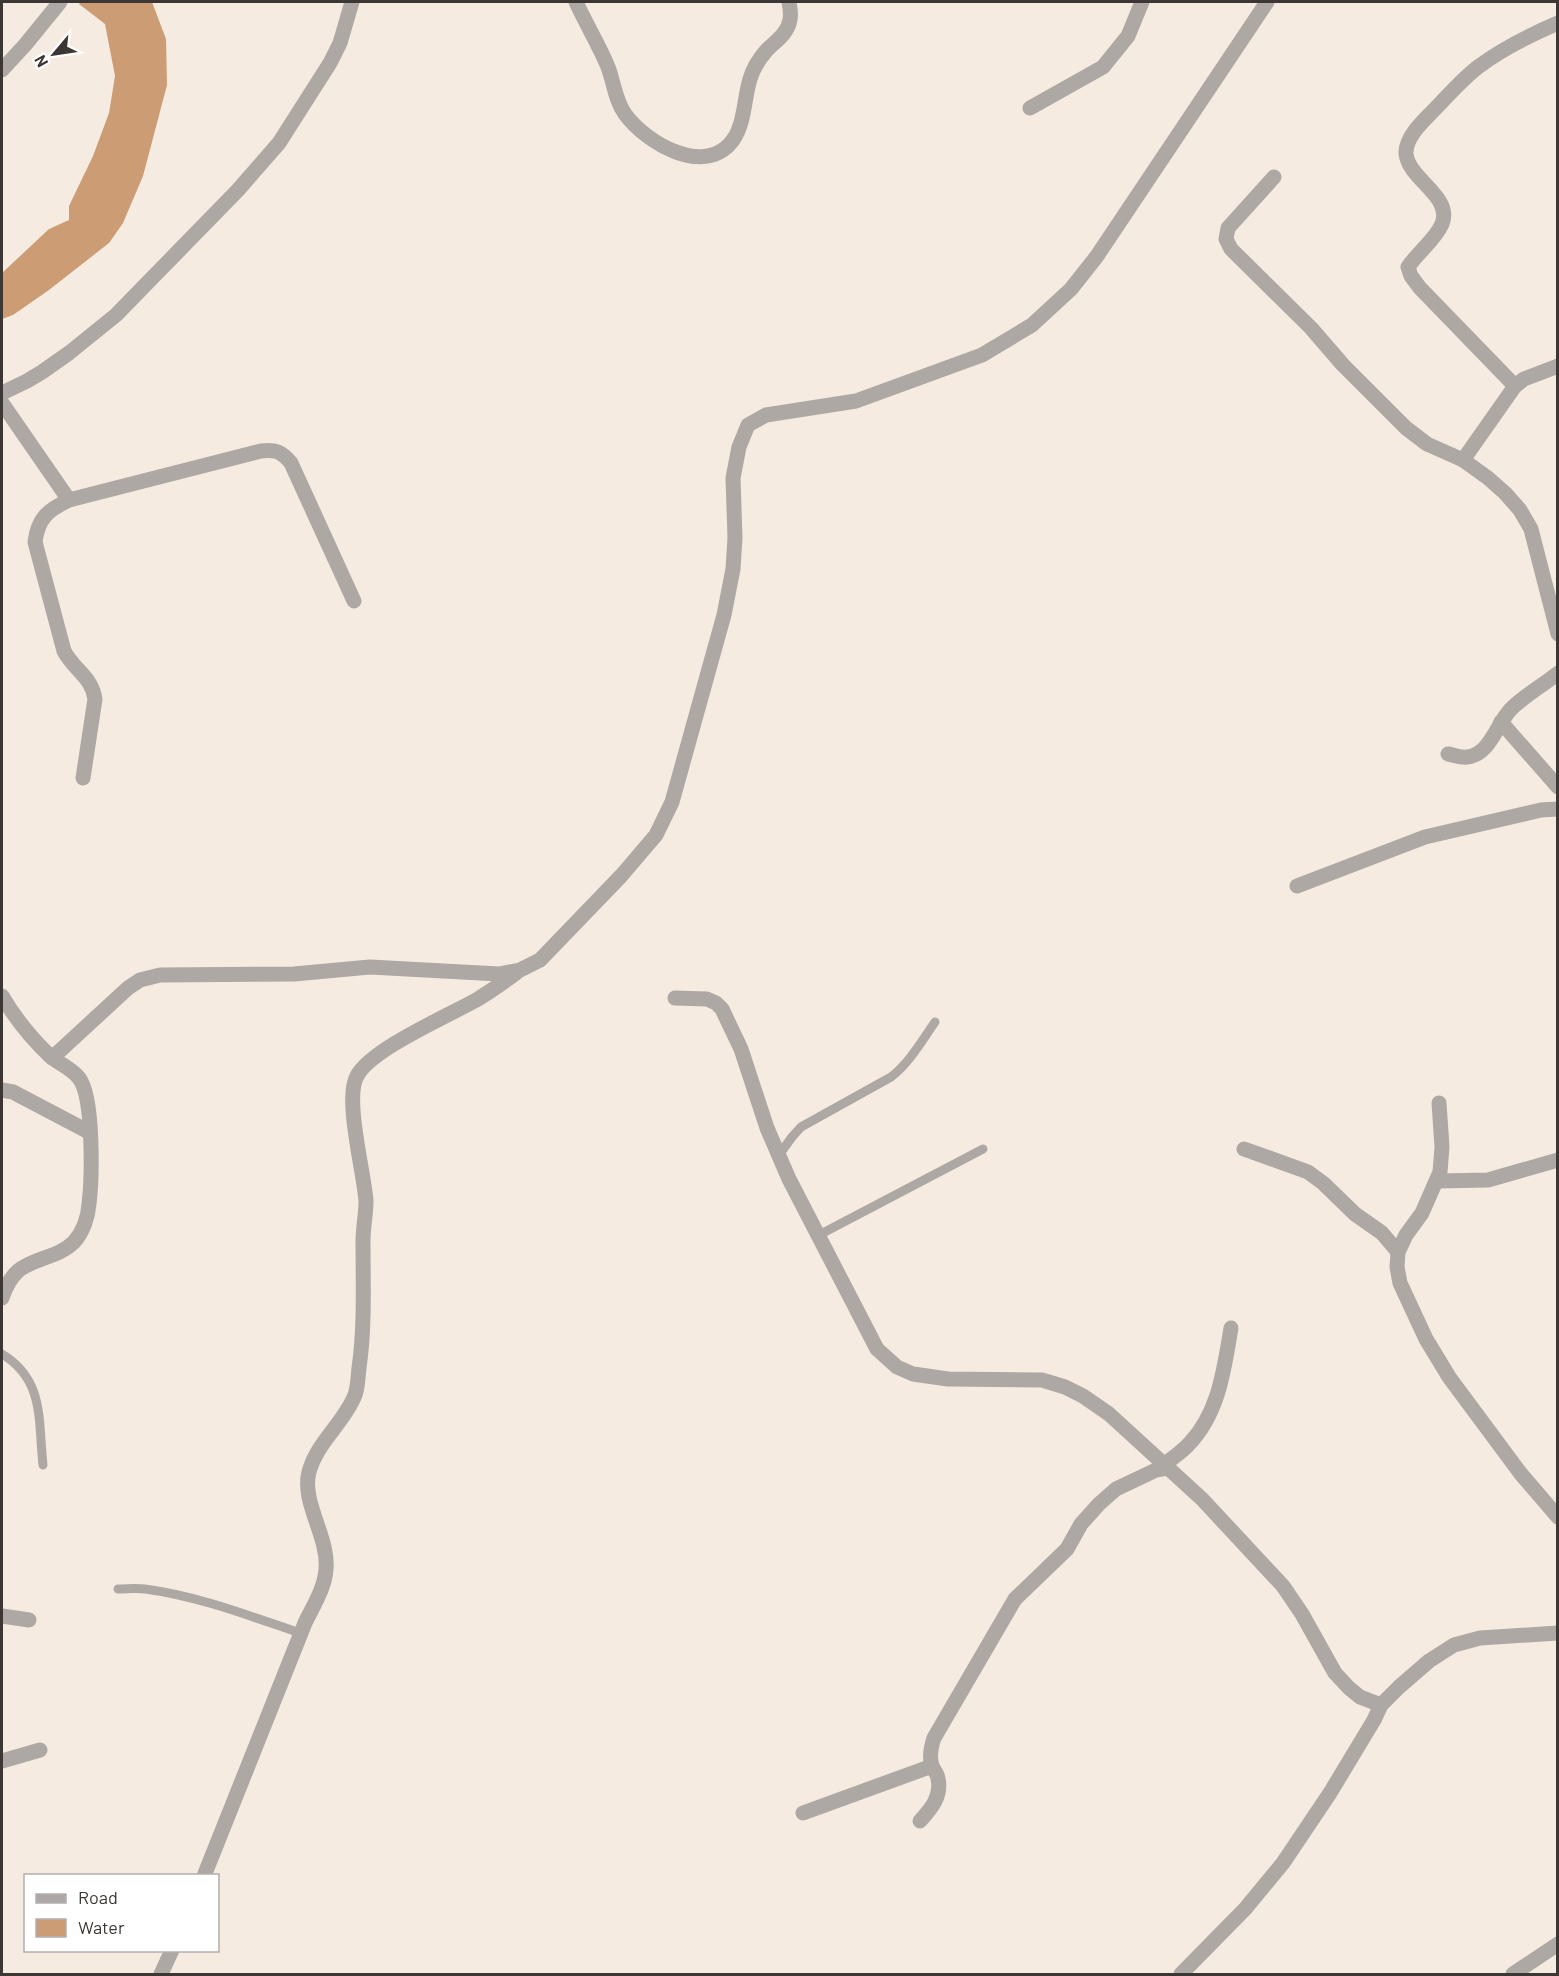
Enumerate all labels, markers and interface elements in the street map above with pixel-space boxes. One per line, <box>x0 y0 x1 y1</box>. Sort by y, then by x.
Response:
north arrow <box>24 24 84 84</box>
text: N <box>30 52 51 71</box>
legend <box>24 1874 219 1952</box>
text: Road <box>78 1886 118 1908</box>
text: Water <box>78 1916 125 1938</box>

